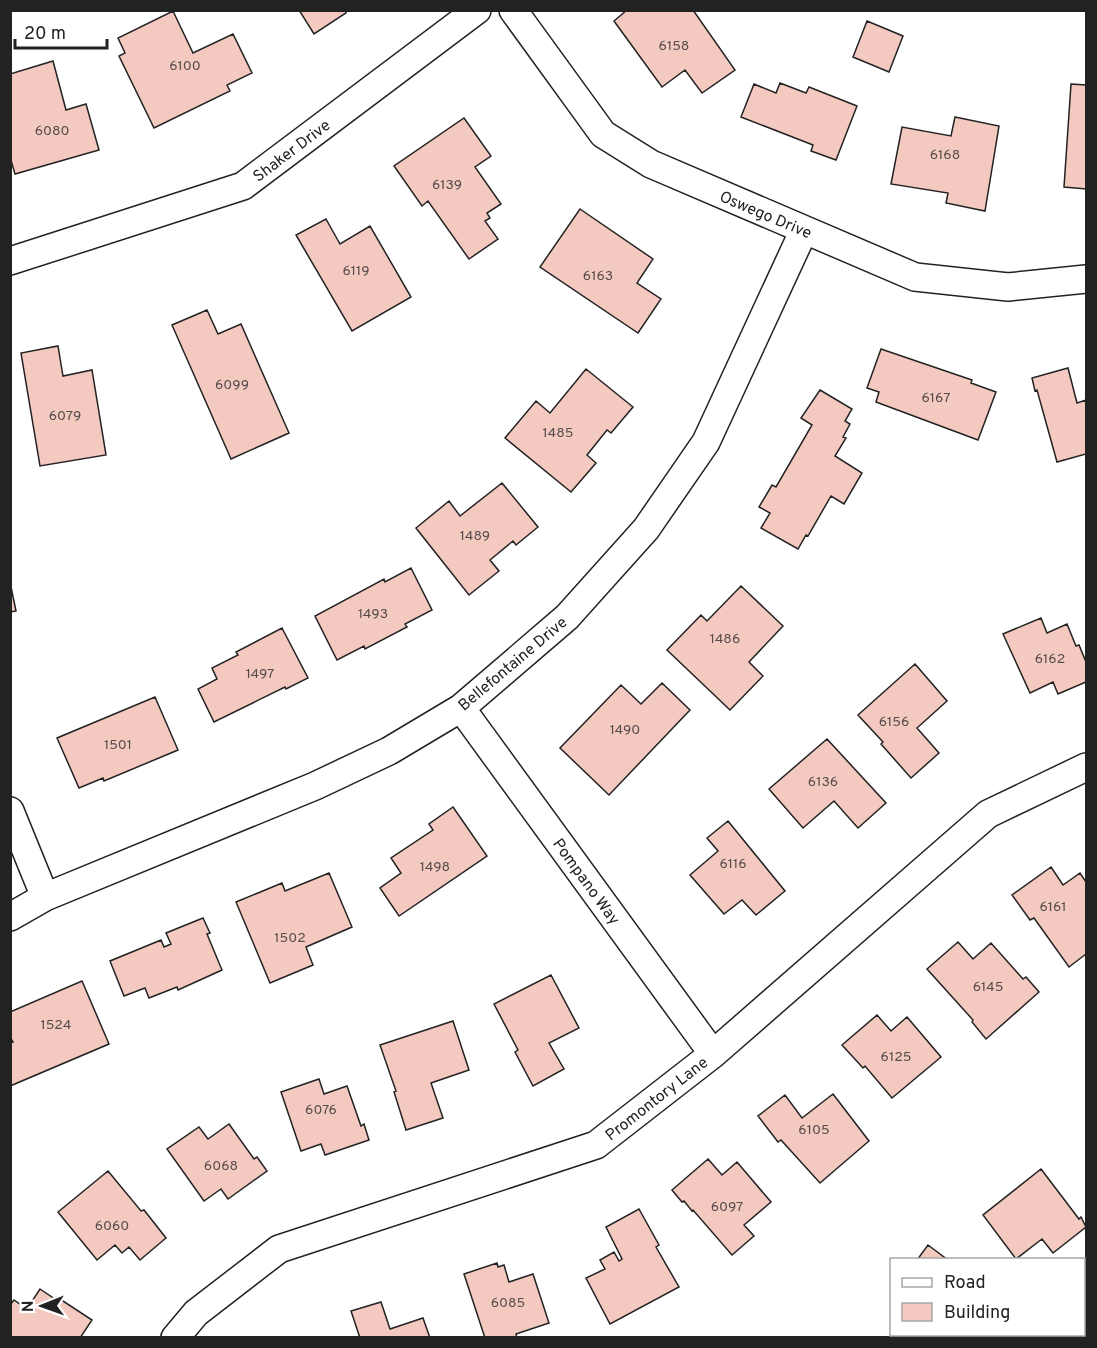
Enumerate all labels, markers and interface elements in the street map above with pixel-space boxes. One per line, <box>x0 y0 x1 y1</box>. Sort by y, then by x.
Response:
scale bar <box>15 12 106 50</box>
text: 20 m <box>24 23 66 46</box>
house number: 6158 <box>659 38 689 55</box>
house number: 6100 <box>169 58 201 75</box>
street label: Shaker Drive <box>250 116 335 187</box>
house number: 6080 <box>35 123 69 140</box>
house number: 6168 <box>930 147 960 164</box>
house number: 6139 <box>432 177 462 194</box>
street label: Oswego Drive <box>716 187 814 244</box>
house number: 6119 <box>342 263 370 280</box>
house number: 6163 <box>583 268 613 285</box>
house number: 6099 <box>215 377 249 394</box>
house number: 6167 <box>922 390 950 407</box>
house number: 6079 <box>49 408 81 425</box>
house number: 1485 <box>543 425 573 442</box>
house number: 1489 <box>460 528 490 545</box>
house number: 1493 <box>358 606 388 623</box>
street label: Bellefontaine Drive <box>455 613 572 716</box>
house number: 1486 <box>710 631 740 648</box>
house number: 6162 <box>1035 651 1065 668</box>
house number: 1497 <box>246 666 274 683</box>
house number: 6156 <box>879 714 909 731</box>
house number: 1490 <box>610 722 640 739</box>
house number: 1501 <box>104 737 132 754</box>
house number: 6136 <box>808 774 838 791</box>
street label: Pompano Way <box>547 835 623 929</box>
house number: 6116 <box>719 856 747 873</box>
house number: 1498 <box>420 859 450 876</box>
house number: 6161 <box>1039 899 1067 916</box>
house number: 1502 <box>274 930 306 947</box>
house number: 6145 <box>973 979 1003 996</box>
house number: 1524 <box>41 1017 71 1034</box>
house number: 6125 <box>881 1049 911 1066</box>
street label: Promontory Lane <box>602 1053 713 1146</box>
house number: 6076 <box>305 1102 337 1119</box>
house number: 6105 <box>798 1122 830 1139</box>
house number: 6068 <box>204 1158 238 1175</box>
house number: 6097 <box>711 1199 743 1216</box>
house number: 6060 <box>95 1218 129 1235</box>
legend <box>890 1258 1085 1336</box>
text: Road <box>944 1272 986 1295</box>
north arrow <box>12 1276 72 1336</box>
house number: 6085 <box>491 1295 525 1312</box>
text: N <box>19 1300 39 1312</box>
text: Building <box>944 1302 1010 1325</box>

